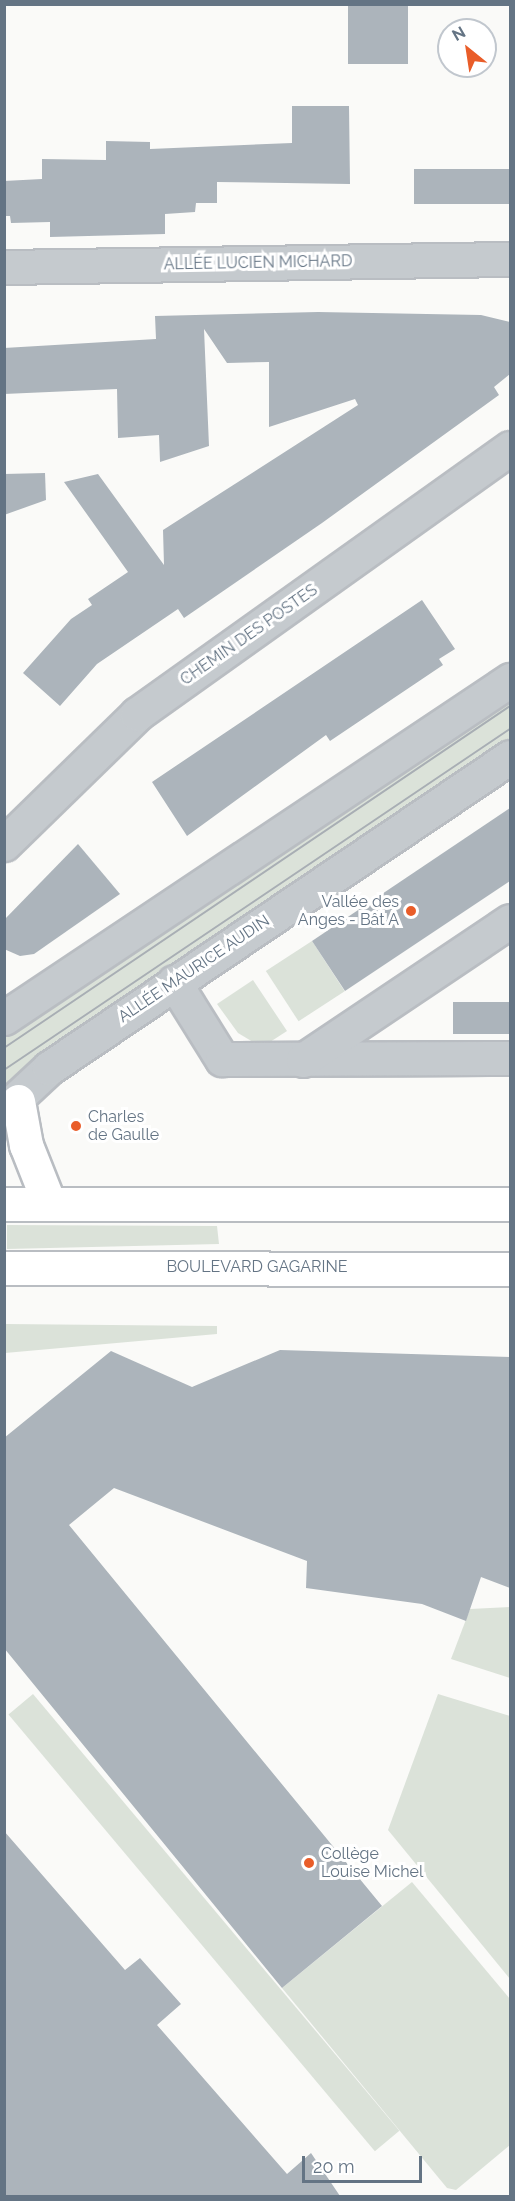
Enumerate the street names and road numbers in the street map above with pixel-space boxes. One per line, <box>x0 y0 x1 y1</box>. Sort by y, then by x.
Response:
street label: ALLÉE LUCIEN MICHARD <box>164 252 352 274</box>
street label: CHEMIN DES POSTES <box>177 580 321 690</box>
street label: ALLÉE MAURICE AUDIN <box>114 911 274 1027</box>
street label: BOULEVARD GAGARINE <box>166 1257 348 1277</box>

